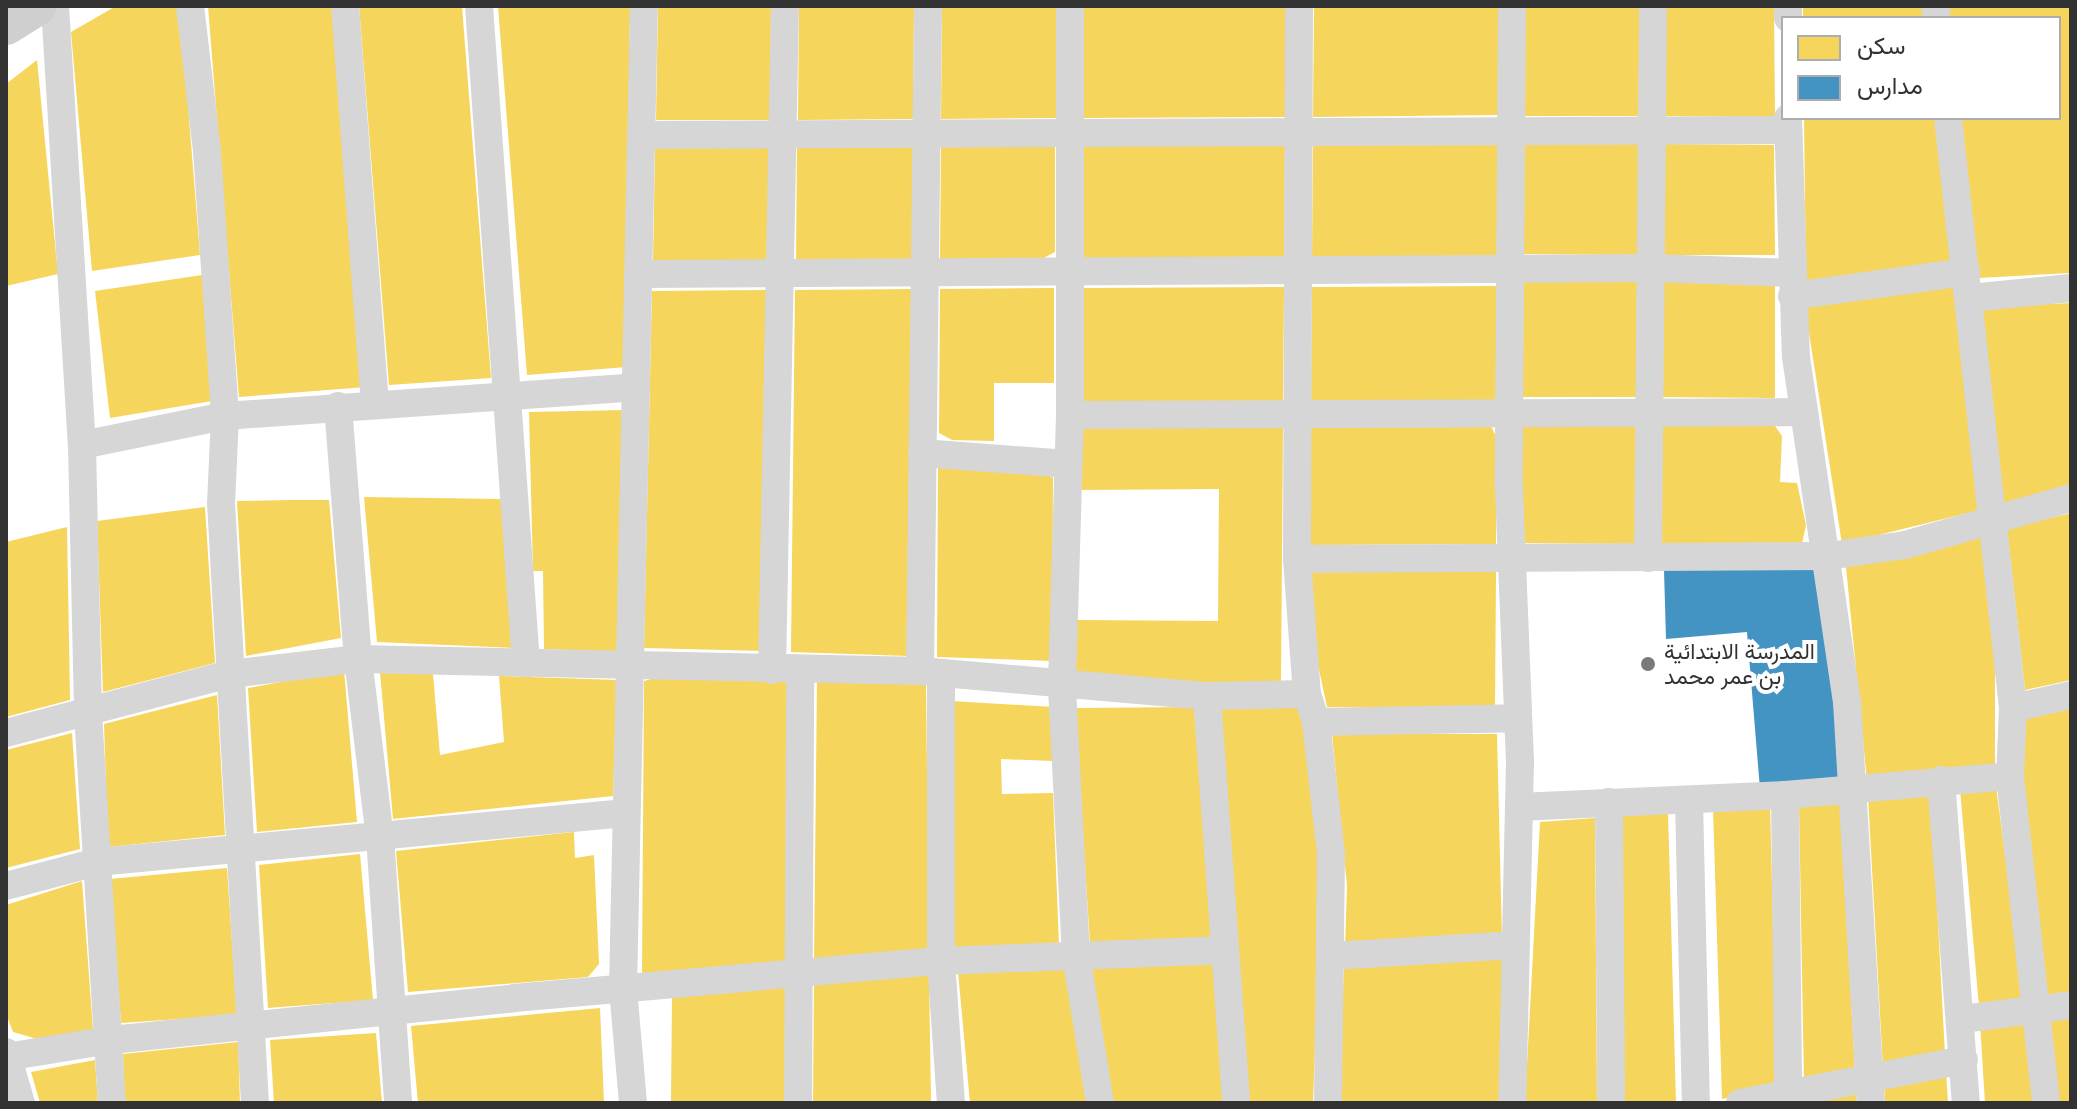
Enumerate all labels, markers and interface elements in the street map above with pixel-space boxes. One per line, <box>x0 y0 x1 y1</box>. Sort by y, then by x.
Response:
legend <box>1781 16 2061 120</box>
text: سكن <box>1857 31 1906 60</box>
text: مدارس <box>1857 71 1923 100</box>
place label: المدرسة الابتدائية بن عمر محمد <box>1664 638 1815 690</box>
marker: المدرسة الابتدائية بن عمر محمد <box>1639 655 1657 673</box>

